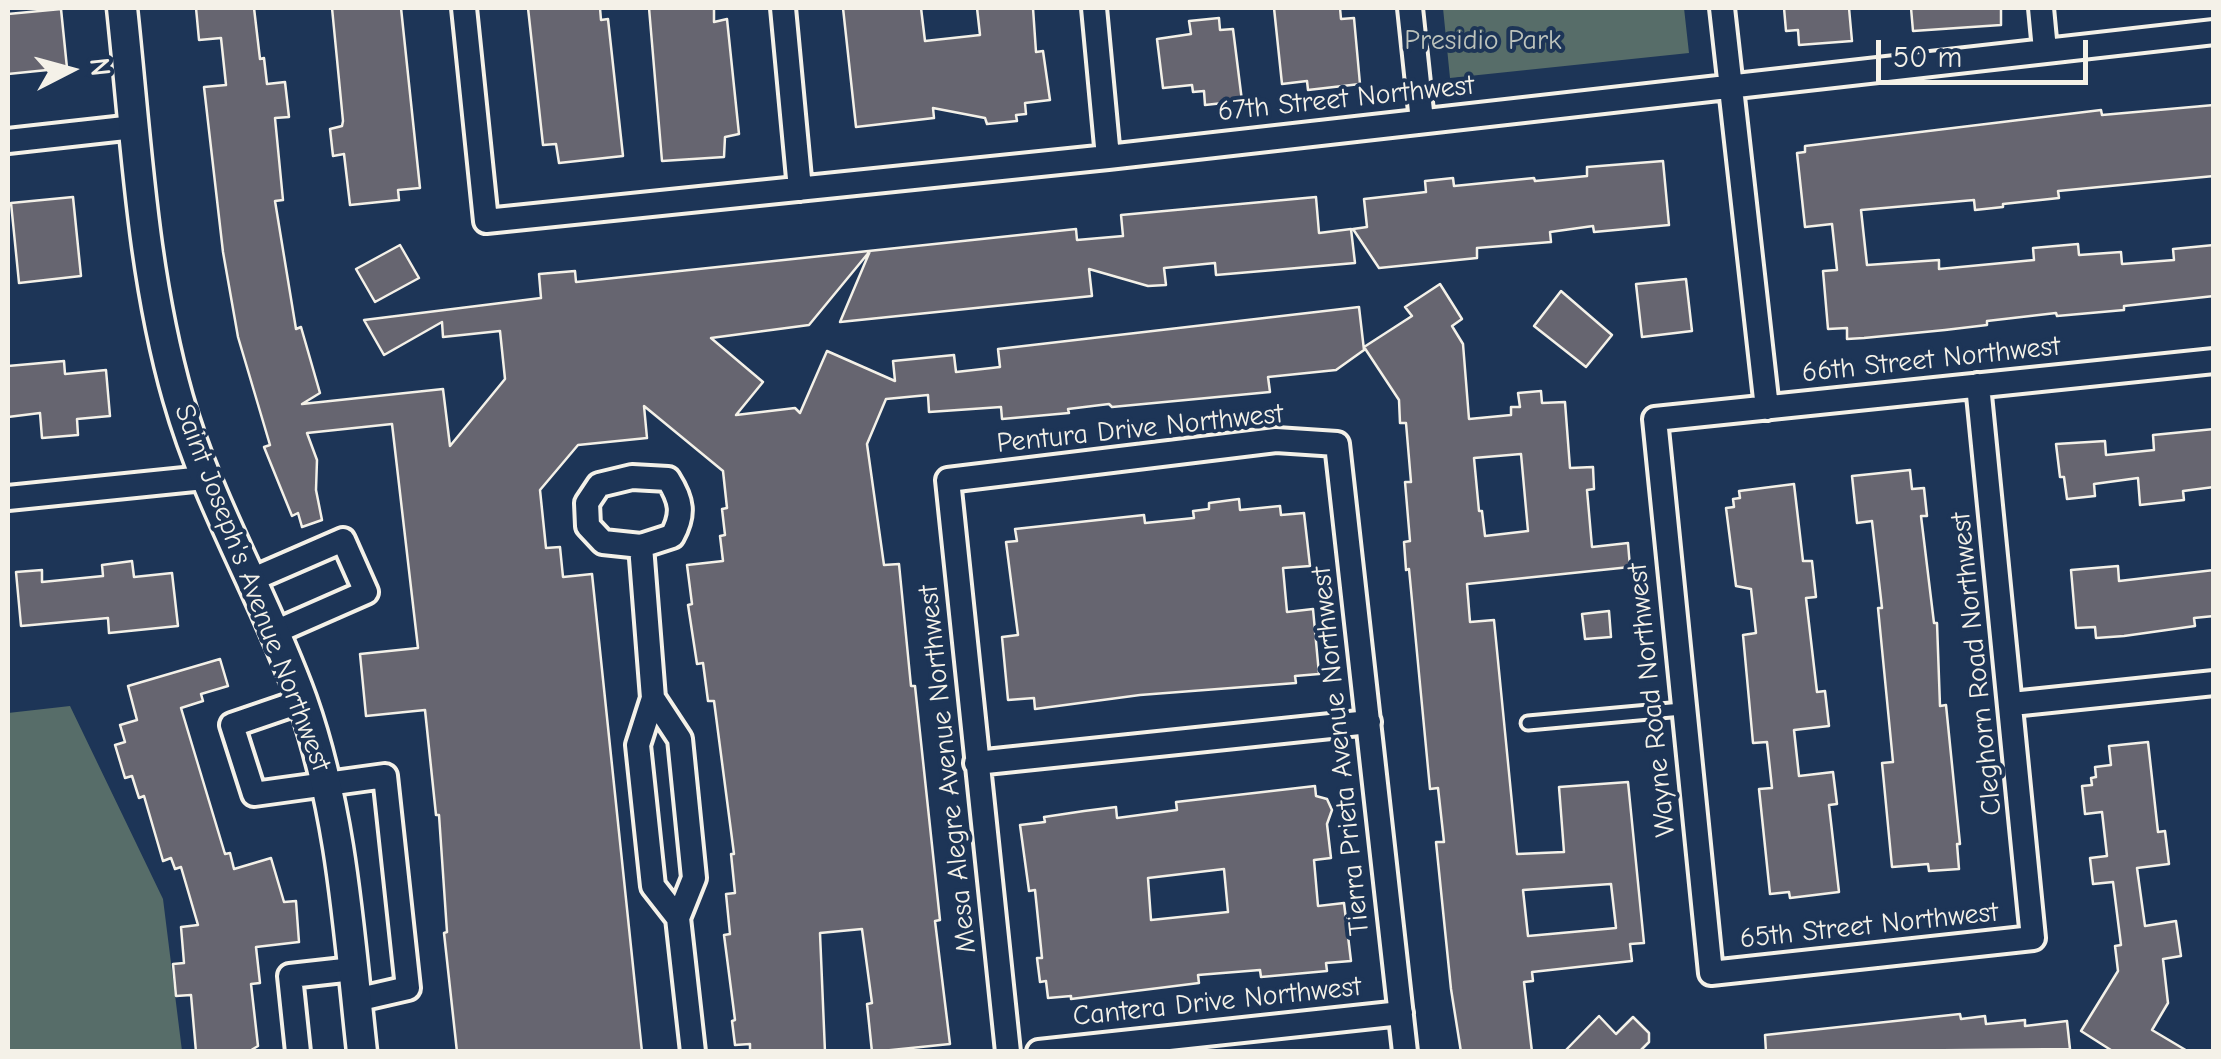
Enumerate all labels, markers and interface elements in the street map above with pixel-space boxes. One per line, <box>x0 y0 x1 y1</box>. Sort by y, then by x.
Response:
north arrow <box>20 20 120 120</box>
scale bar <box>1881 20 2094 82</box>
park label: Presidio Park <box>1404 24 1562 58</box>
text: 50 m <box>1893 40 1962 75</box>
text: N <box>83 56 117 78</box>
street label: 67th Street Northwest <box>1216 69 1476 129</box>
street label: 66th Street Northwest <box>1800 330 2062 390</box>
street label: Pentura Drive Northwest <box>995 397 1285 461</box>
street label: Saint Joseph's Avenue Northwest <box>166 400 338 776</box>
street label: Cleghorn Road Northwest <box>1944 511 2010 817</box>
street label: Wayne Road Northwest <box>1621 561 1683 839</box>
street label: Tierra Prieta Avenue Northwest <box>1305 565 1377 937</box>
street label: Mesa Alegre Avenue Northwest <box>912 583 984 955</box>
street label: 65th Street Northwest <box>1738 896 2000 956</box>
street label: Cantera Drive Northwest <box>1071 970 1363 1034</box>

